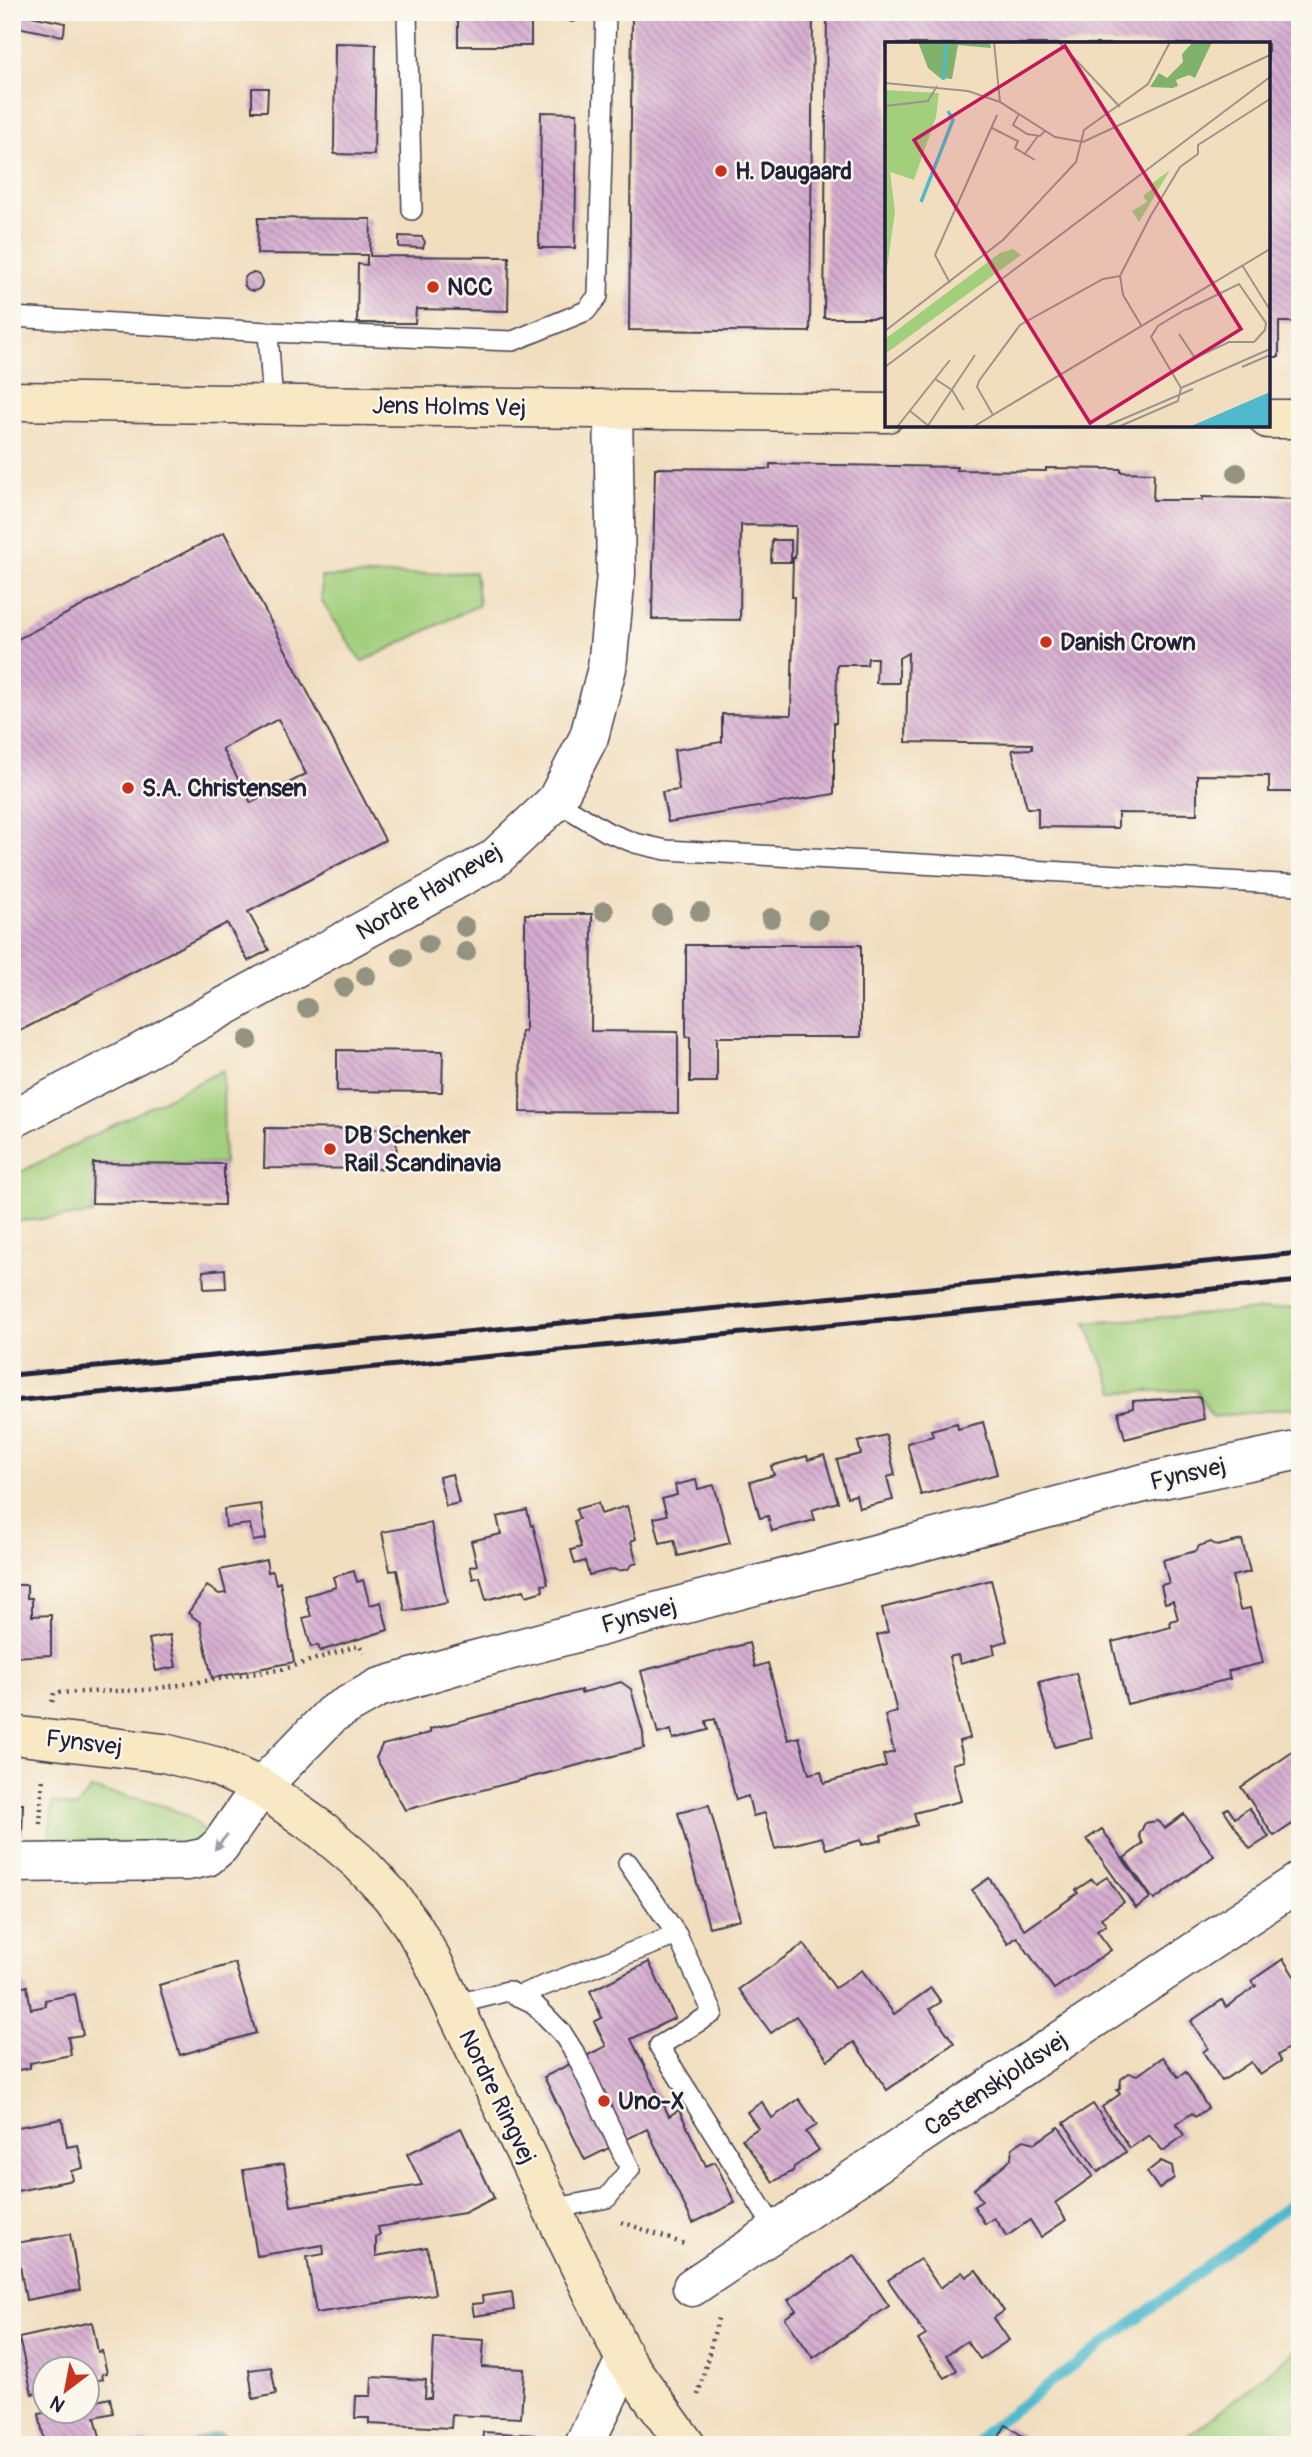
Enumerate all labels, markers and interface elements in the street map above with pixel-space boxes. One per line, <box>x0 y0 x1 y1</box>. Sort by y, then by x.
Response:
inset map <box>885 42 1270 427</box>
place label: H. Daugaard <box>735 157 852 186</box>
marker: H. Daugaard <box>713 163 729 179</box>
place label: NCC <box>447 273 493 302</box>
marker: NCC <box>425 279 441 295</box>
street label: Jens Holms Vej <box>372 391 526 423</box>
place label: Danish Crown <box>1060 628 1196 657</box>
marker: Danish Crown <box>1038 634 1054 650</box>
place label: S.A. Christensen <box>142 774 307 803</box>
marker: S.A. Christensen <box>120 780 136 796</box>
street label: Nordre Havnevej <box>351 837 507 947</box>
place label: DB Schenker Rail Scandinavia <box>344 1121 501 1178</box>
marker: DB Schenker Rail Scandinavia <box>322 1141 338 1157</box>
street label: Fynsvej <box>1147 1451 1229 1497</box>
street label: Fynsvej <box>598 1592 680 1640</box>
street label: Fynsvej <box>44 1724 124 1762</box>
one-way arrow <box>214 1834 229 1851</box>
street label: Nordre Ringvej <box>452 2025 542 2169</box>
street label: Castenskjoldsvej <box>919 2025 1073 2143</box>
place label: Uno-X <box>618 2087 685 2116</box>
marker: Uno-X <box>596 2093 612 2109</box>
north arrow <box>32 2356 102 2426</box>
text: N <box>46 2390 69 2417</box>

